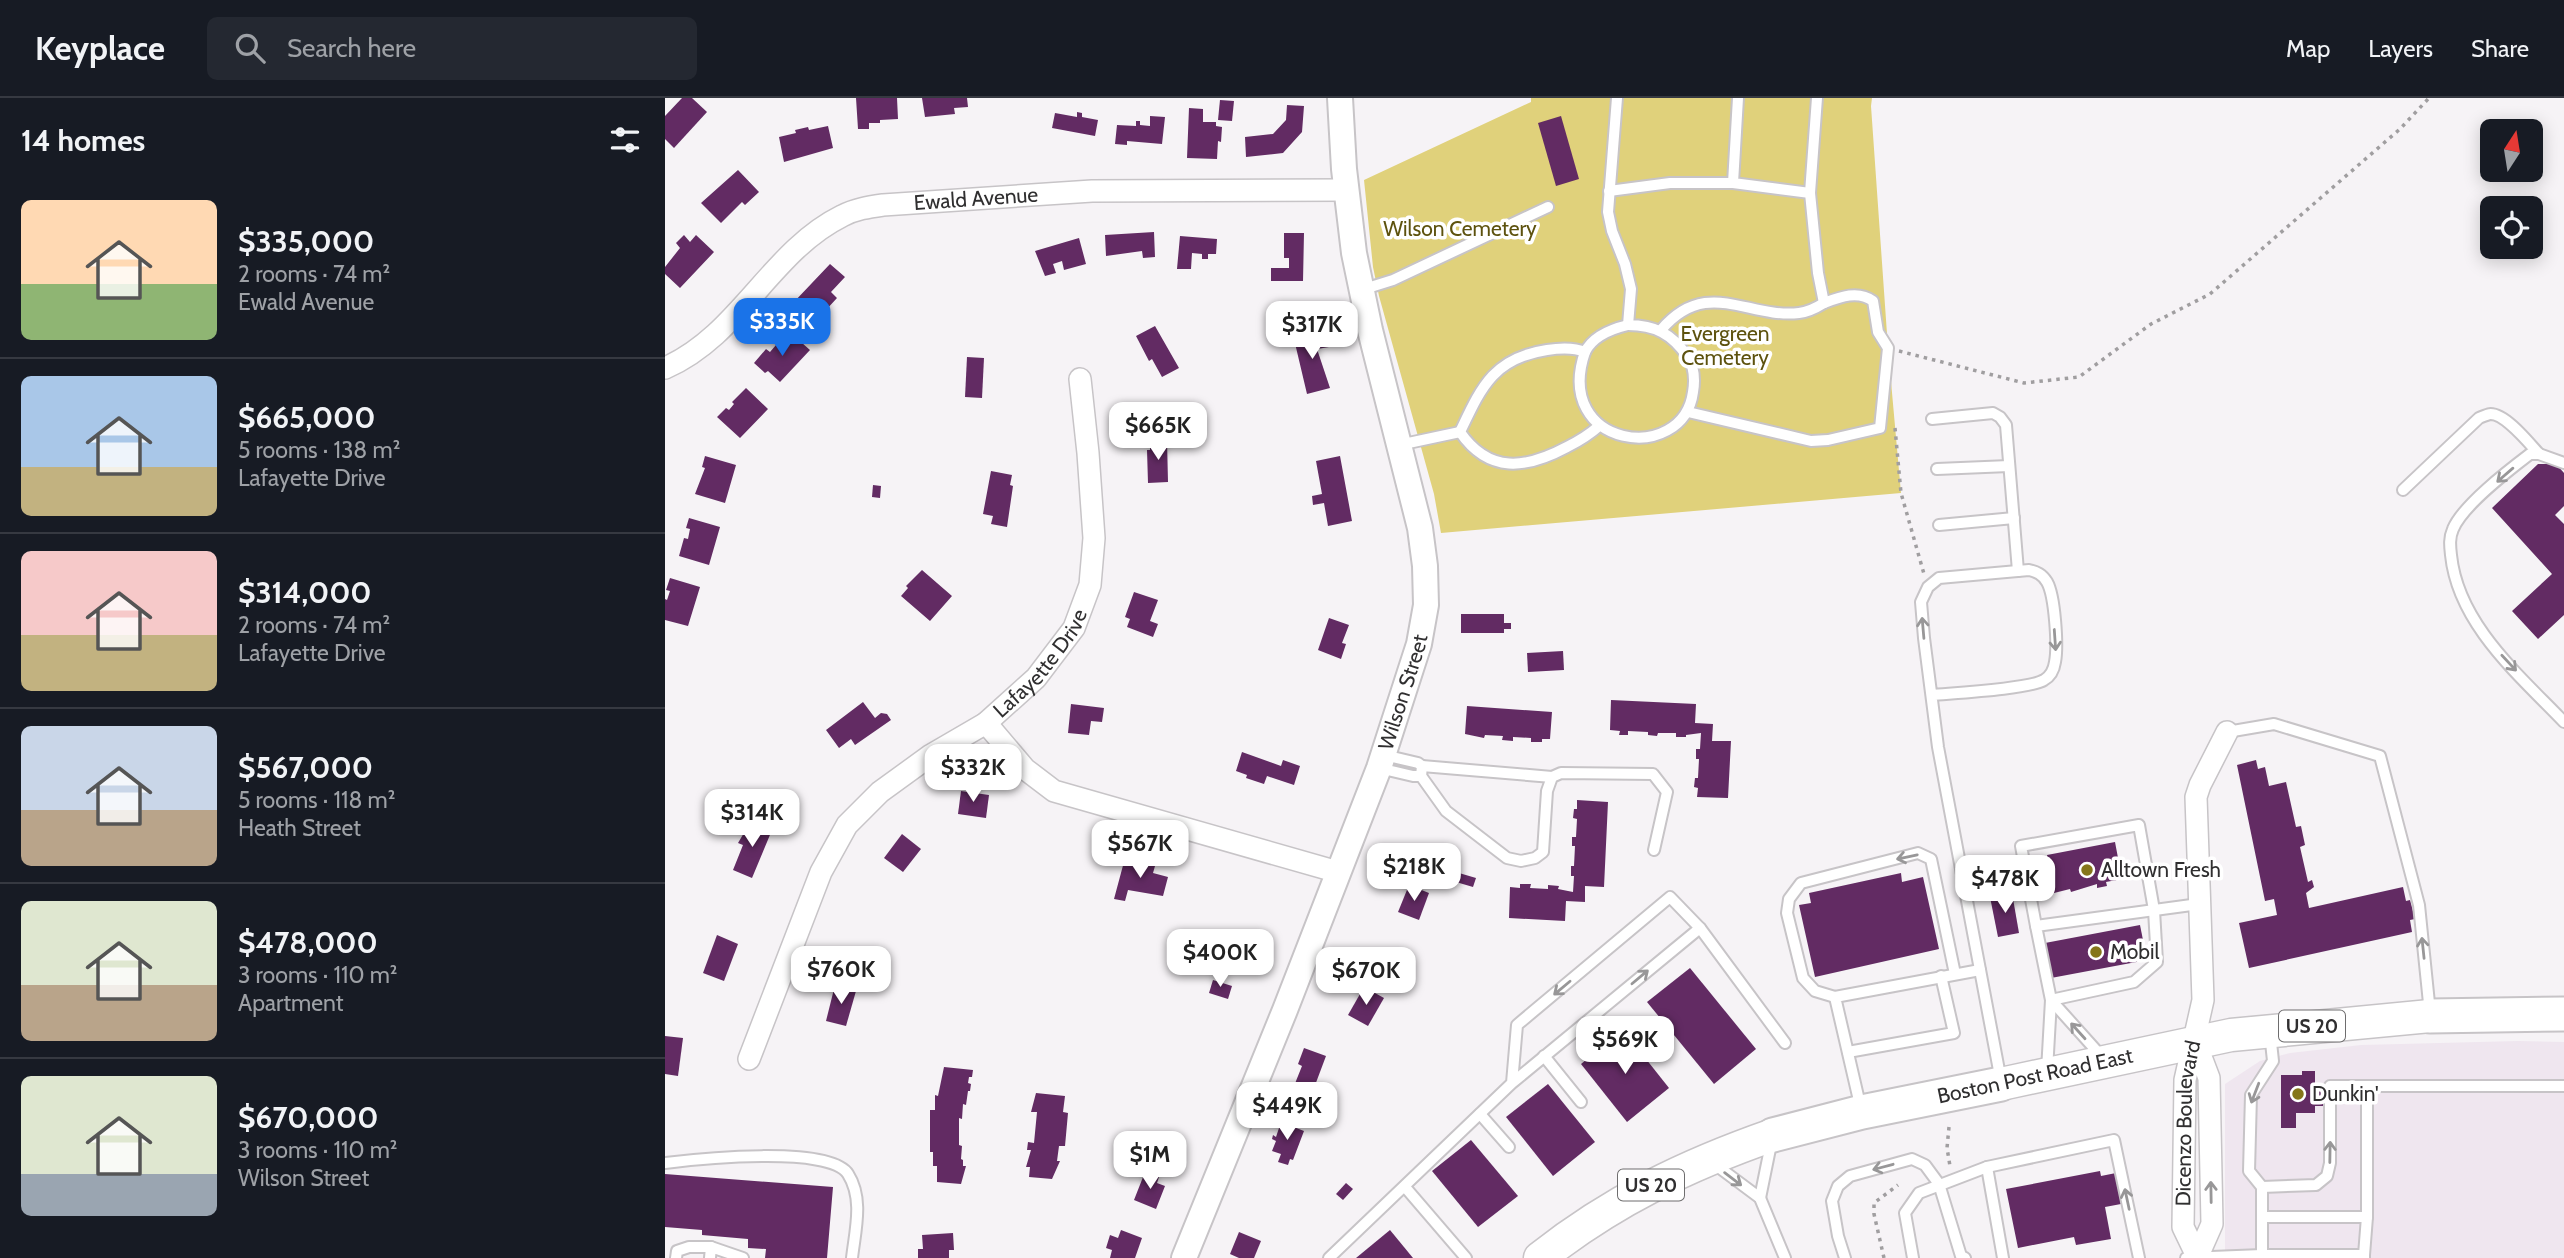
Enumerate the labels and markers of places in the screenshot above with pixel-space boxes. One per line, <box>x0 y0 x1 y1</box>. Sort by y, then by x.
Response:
pin: $335K <box>733 299 831 358</box>
pin: $317K <box>1263 302 1361 361</box>
pin: $665K <box>1109 402 1207 462</box>
pin: $332K <box>924 744 1022 804</box>
pin: $314K <box>703 790 801 849</box>
pin: $567K <box>1091 820 1189 880</box>
pin: $218K <box>1365 844 1463 903</box>
pin: $478K <box>1956 856 2054 915</box>
place label: Alltown Fresh <box>2101 857 2221 882</box>
marker: Alltown Fresh <box>2079 862 2095 878</box>
pin: $400K <box>1171 930 1269 989</box>
place label: Mobil <box>2110 939 2159 964</box>
marker: Mobil <box>2088 944 2104 960</box>
pin: $760K <box>792 946 890 1006</box>
pin: $670K <box>1317 948 1415 1007</box>
pin: $569K <box>1576 1016 1674 1076</box>
place label: Dunkin' <box>2312 1081 2379 1106</box>
pin: $449K <box>1238 1082 1336 1142</box>
marker: Dunkin' <box>2290 1086 2306 1102</box>
pin: $1M <box>1116 1132 1184 1191</box>

